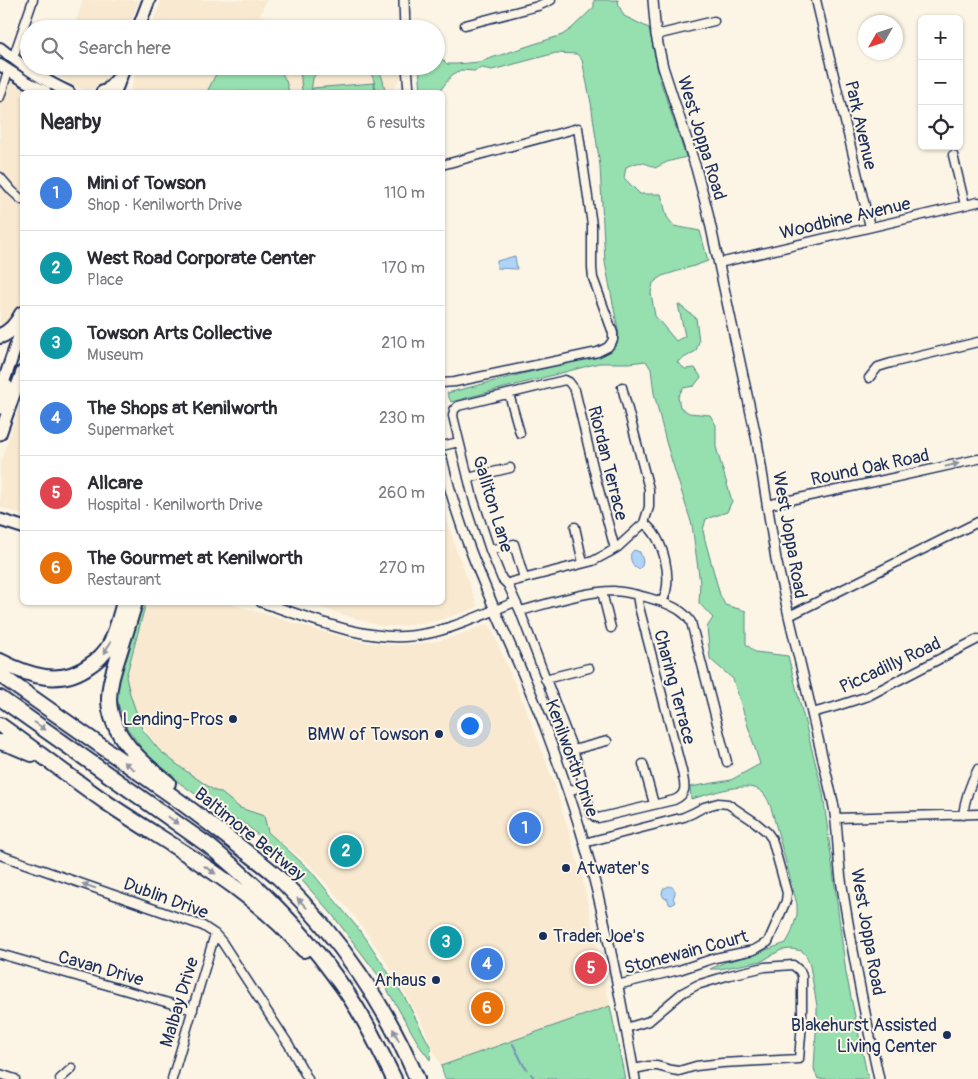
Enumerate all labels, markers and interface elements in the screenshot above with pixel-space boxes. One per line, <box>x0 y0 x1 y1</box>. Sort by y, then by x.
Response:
north arrow <box>858 15 903 60</box>
map controls <box>918 15 963 150</box>
button: + <box>918 15 963 60</box>
search box <box>20 20 445 75</box>
icon: search <box>38 34 66 62</box>
text: Search here <box>78 36 171 60</box>
button: − <box>918 60 963 105</box>
street label: West Joppa Road <box>672 73 731 203</box>
street label: Park Avenue <box>839 78 882 172</box>
button: locate <box>918 105 963 150</box>
text: Nearby <box>40 109 101 136</box>
text: 6 results <box>367 113 425 133</box>
text: Mini of Towson <box>87 171 206 195</box>
text: 1 <box>53 183 59 203</box>
text: 110 m <box>384 183 425 203</box>
street label: Woodbine Avenue <box>777 192 913 245</box>
text: Shop · Kenilworth Drive <box>87 195 242 215</box>
text: West Road Corporate Center <box>87 246 316 270</box>
text: 2 <box>52 258 60 278</box>
text: 170 m <box>382 258 425 278</box>
text: Place <box>87 270 123 290</box>
text: Towson Arts Collective <box>87 321 272 345</box>
text: 3 <box>52 333 60 353</box>
text: 210 m <box>381 333 425 353</box>
text: Museum <box>87 345 143 365</box>
text: The Shops at Kenilworth <box>87 396 277 420</box>
street label: Riordan Terrace <box>582 404 633 523</box>
text: 4 <box>51 408 61 428</box>
text: 230 m <box>379 408 425 428</box>
text: Supermarket <box>87 420 174 440</box>
street label: Round Oak Road <box>809 444 931 491</box>
street label: Galliton Lane <box>467 453 518 555</box>
one-way arrow <box>944 461 959 469</box>
street label: West Joppa Road <box>767 470 812 600</box>
text: Allcare <box>87 471 143 495</box>
text: 5 <box>52 483 60 503</box>
text: 260 m <box>378 483 425 503</box>
text: Hospital · Kenilworth Drive <box>87 495 263 515</box>
text: The Gourmet at Kenilworth <box>87 546 303 570</box>
text: 6 <box>51 558 61 578</box>
text: 270 m <box>379 558 425 578</box>
text: Restaurant <box>87 570 161 590</box>
street label: Charing Terrace <box>648 627 701 747</box>
street label: Piccadilly Road <box>836 632 945 699</box>
one-way arrow <box>102 641 111 654</box>
street label: Kenilworth Drive <box>540 696 603 820</box>
place label: Lending-Pros <box>122 708 223 731</box>
marker: Lending-Pros <box>227 713 239 725</box>
your location <box>457 713 483 739</box>
one-way arrow <box>33 721 47 731</box>
place label: BMW of Towson <box>307 723 429 746</box>
marker: BMW of Towson <box>433 728 445 740</box>
one-way arrow <box>123 761 136 771</box>
street label: Baltimore Beltway <box>190 783 310 886</box>
pin: 1 <box>509 809 541 847</box>
one-way arrow <box>166 814 179 824</box>
pin: 2 <box>330 832 362 870</box>
place label: Atwater's <box>576 857 649 880</box>
marker: Atwater's <box>560 862 572 874</box>
one-way arrow <box>203 865 216 875</box>
street label: West Joppa Road <box>845 867 890 997</box>
street label: Dublin Drive <box>120 872 212 924</box>
one-way arrow <box>81 882 96 889</box>
one-way arrow <box>296 897 308 909</box>
pin: 3 <box>430 923 462 961</box>
place label: Trader Joe's <box>553 925 644 948</box>
street label: Stonewain Court <box>622 925 751 980</box>
marker: Trader Joe's <box>537 930 549 942</box>
street label: Cavan Drive <box>55 945 146 992</box>
pin: 4 <box>471 945 503 983</box>
pin: 5 <box>575 949 607 987</box>
street label: Malbay Drive <box>155 954 204 1050</box>
place label: Arhaus <box>374 969 426 992</box>
marker: Arhaus <box>430 974 442 986</box>
pin: 6 <box>471 989 503 1027</box>
place label: Blakehurst Assisted Living Center <box>791 1014 938 1058</box>
one-way arrow <box>392 1028 400 1042</box>
marker: Blakehurst Assisted Living Center <box>941 1029 953 1041</box>

